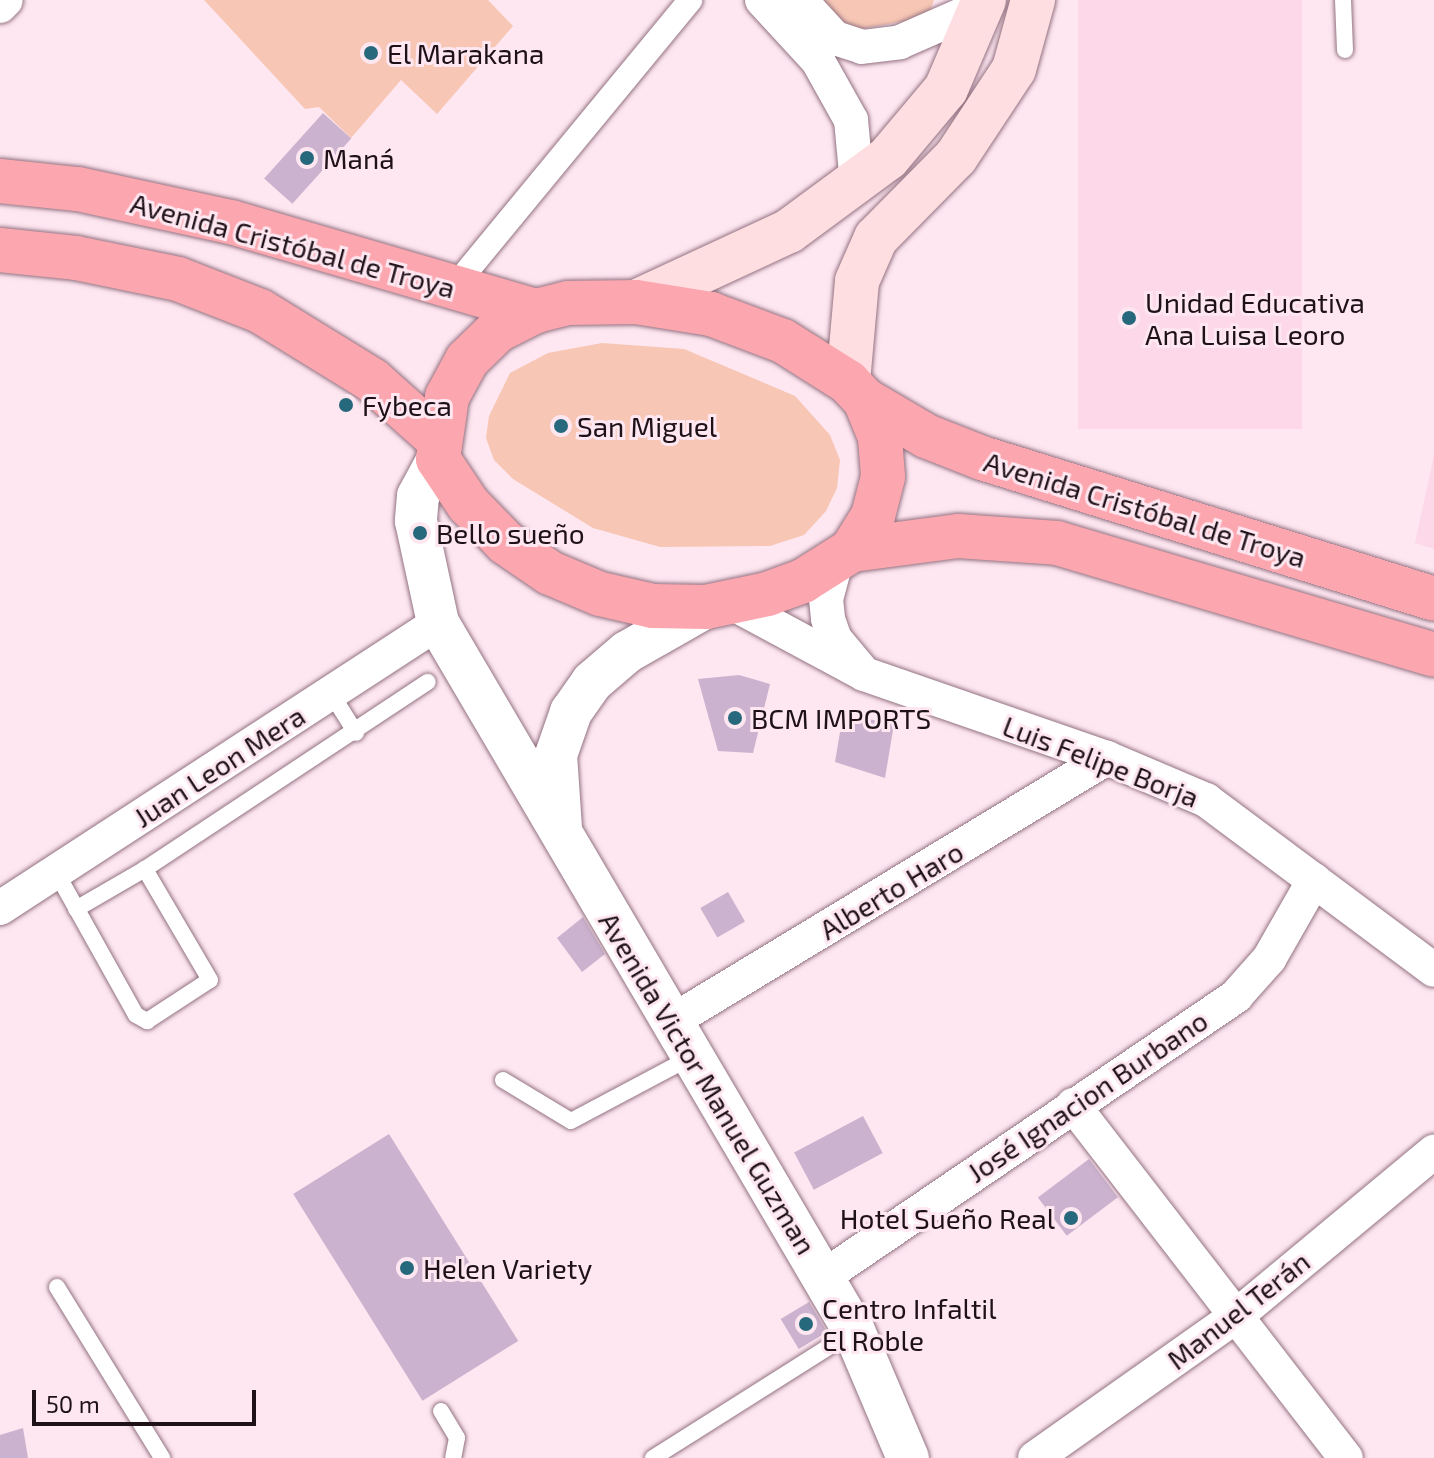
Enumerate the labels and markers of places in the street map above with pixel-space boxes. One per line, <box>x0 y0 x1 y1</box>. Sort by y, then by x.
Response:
place label: El Marakana <box>387 36 545 70</box>
marker: El Marakana <box>362 44 380 62</box>
place label: Maná <box>323 141 395 175</box>
marker: Maná <box>298 149 316 167</box>
place label: Unidad Educativa Ana Luisa Leoro <box>1145 285 1365 351</box>
marker: Unidad Educativa Ana Luisa Leoro <box>1120 309 1138 327</box>
place label: Fybeca <box>362 388 452 422</box>
marker: Fybeca <box>337 396 355 414</box>
place label: San Miguel <box>577 409 717 443</box>
marker: San Miguel <box>552 417 570 435</box>
place label: Bello sueño <box>436 516 585 550</box>
marker: Bello sueño <box>411 524 429 542</box>
place label: BCM IMPORTS <box>751 701 931 735</box>
marker: BCM IMPORTS <box>726 709 744 727</box>
place label: Hotel Sueño Real <box>839 1201 1055 1235</box>
marker: Hotel Sueño Real <box>1062 1209 1080 1227</box>
place label: Helen Variety <box>423 1251 593 1285</box>
marker: Helen Variety <box>398 1259 416 1277</box>
place label: Centro Infaltil El Roble <box>822 1291 997 1357</box>
marker: Centro Infaltil El Roble <box>797 1315 815 1333</box>

